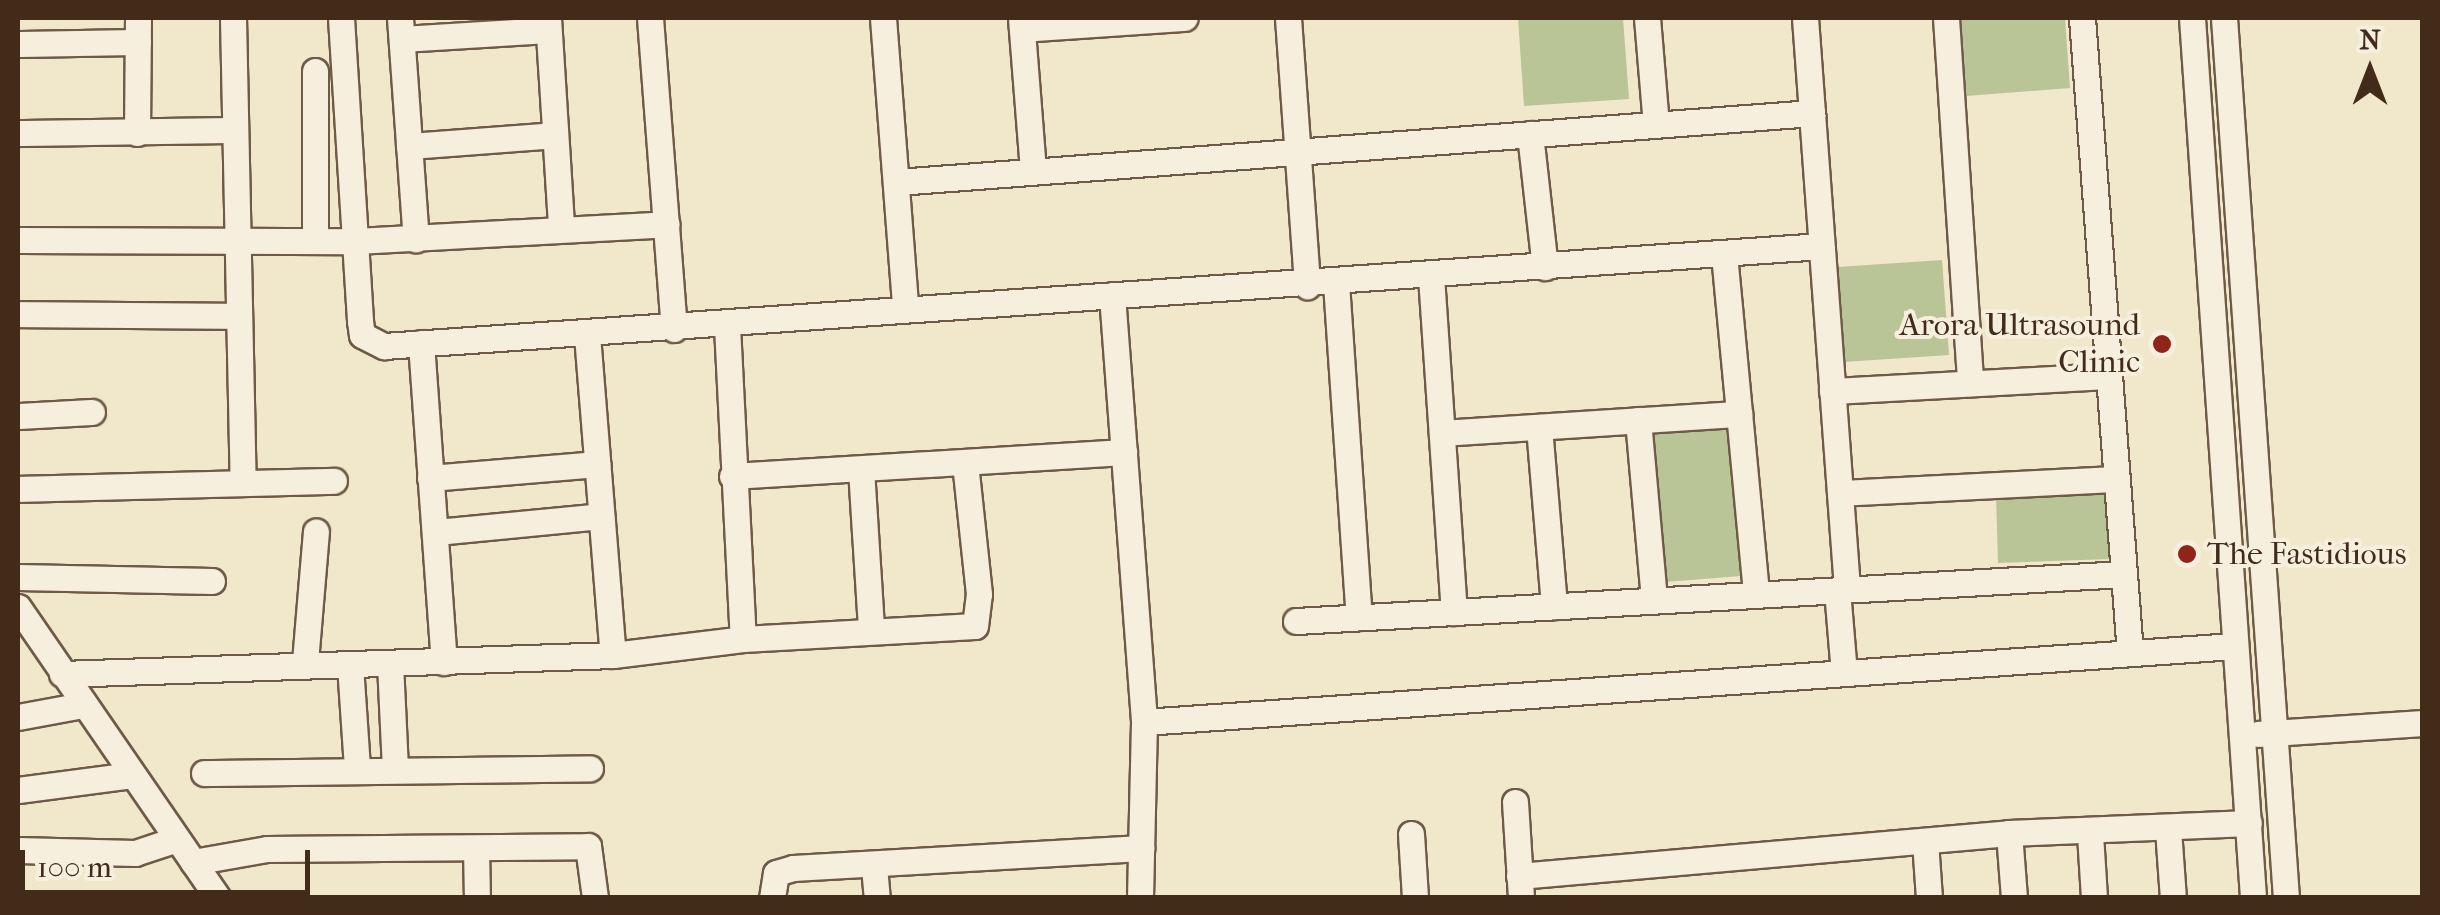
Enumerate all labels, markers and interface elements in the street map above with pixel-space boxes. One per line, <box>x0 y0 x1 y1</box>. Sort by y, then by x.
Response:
north arrow <box>2320 20 2420 120</box>
text: N <box>2359 23 2381 56</box>
place label: Arora Ultrasound Clinic <box>1900 307 2140 382</box>
marker: Arora Ultrasound Clinic <box>2149 331 2175 357</box>
place label: The Fastidious <box>2207 535 2406 573</box>
marker: The Fastidious <box>2176 543 2198 565</box>
scale bar <box>25 830 315 892</box>
text: 100 m <box>37 850 112 885</box>

